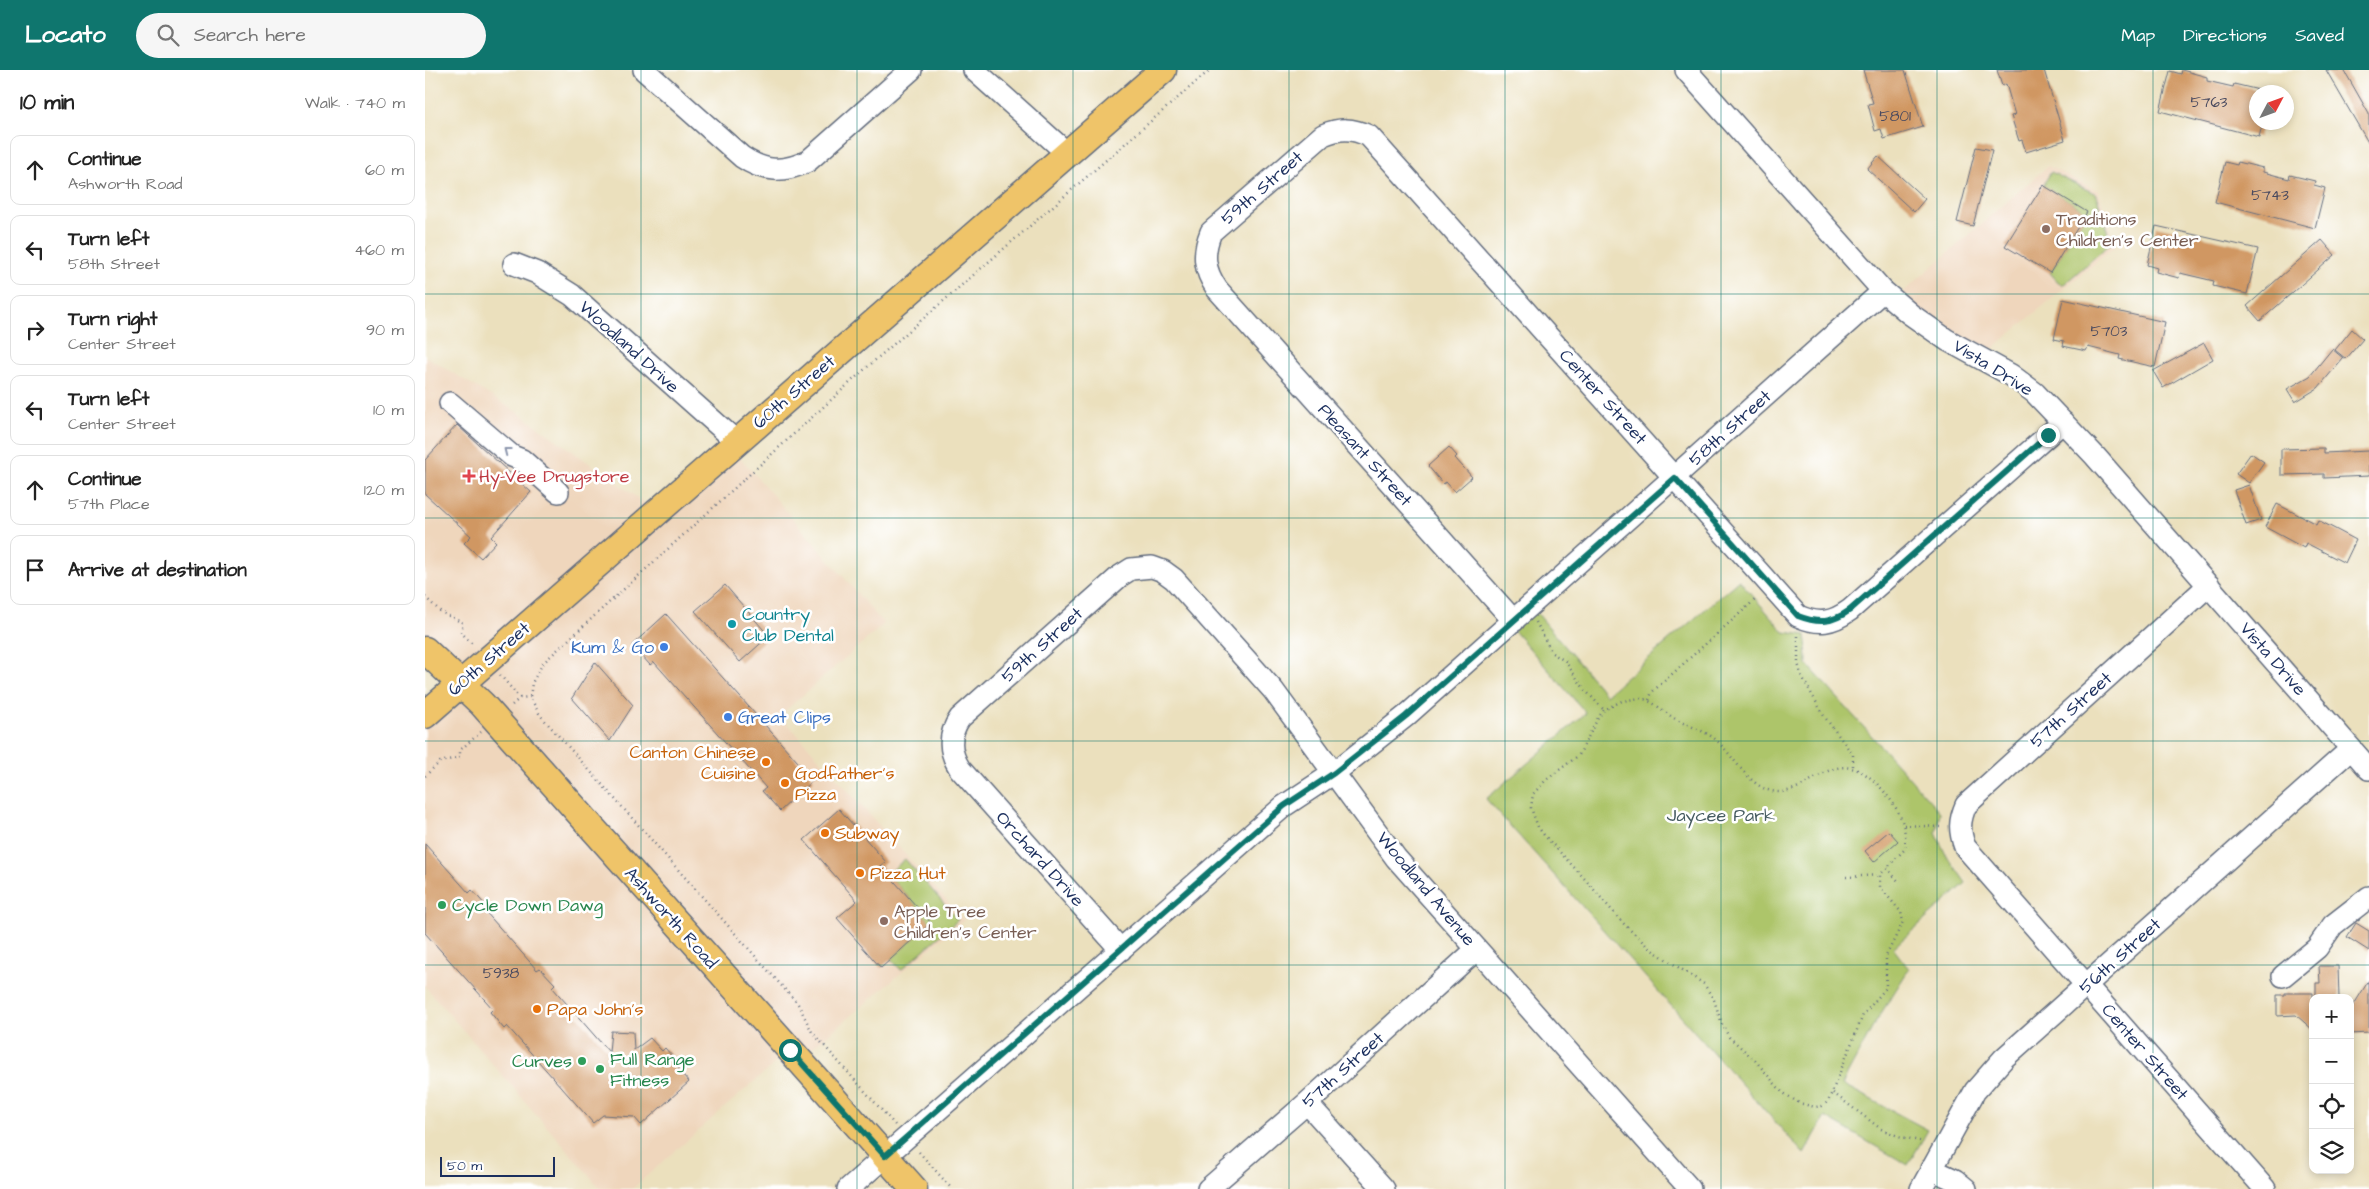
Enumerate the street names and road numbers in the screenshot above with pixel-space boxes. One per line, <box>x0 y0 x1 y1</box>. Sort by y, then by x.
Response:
street label: 59th Street <box>1215 145 1309 231</box>
street label: Woodland Drive <box>573 295 685 399</box>
street label: Vista Drive <box>1948 334 2038 403</box>
street label: Center Street <box>1553 344 1653 451</box>
street label: 60th Street <box>747 349 841 435</box>
street label: 58th Street <box>1683 384 1777 472</box>
street label: Pleasant Street <box>1312 398 1418 512</box>
street label: 59th Street <box>996 601 1089 688</box>
street label: 60th Street <box>442 616 536 702</box>
street label: Vista Drive <box>2234 617 2312 701</box>
street label: 57th Street <box>2024 666 2118 754</box>
street label: Orchard Drive <box>990 806 1090 913</box>
street label: Woodland Avenue <box>1371 826 1481 952</box>
street label: Ashworth Road <box>619 862 723 974</box>
street label: 56th Street <box>2073 912 2167 1000</box>
street label: Center Street <box>2096 998 2195 1106</box>
street label: 57th Street <box>1296 1026 1390 1114</box>

